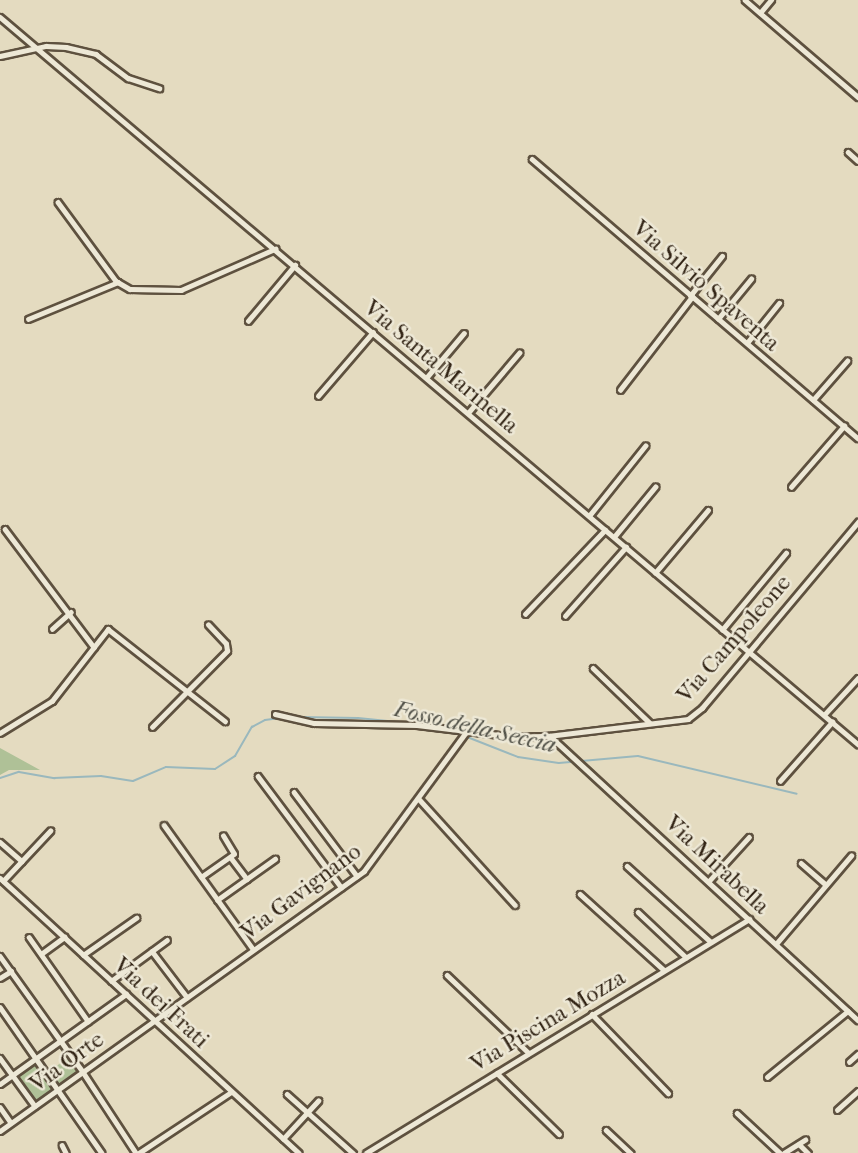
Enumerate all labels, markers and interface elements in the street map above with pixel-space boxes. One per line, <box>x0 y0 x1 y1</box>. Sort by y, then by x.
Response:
street label: Via Silvio Spaventa <box>627 215 785 357</box>
street label: Via Santa Marinella <box>358 294 524 440</box>
street label: Via Campoleone <box>671 570 797 708</box>
water label: Fosso della Seccia <box>391 694 559 760</box>
street label: Via Mirabella <box>659 810 775 920</box>
street label: Via Gavignano <box>235 838 367 946</box>
street label: Via dei Frati <box>107 952 215 1054</box>
street label: Via Piscina Mozza <box>466 964 630 1078</box>
street label: Via Orte <box>25 1026 109 1098</box>

